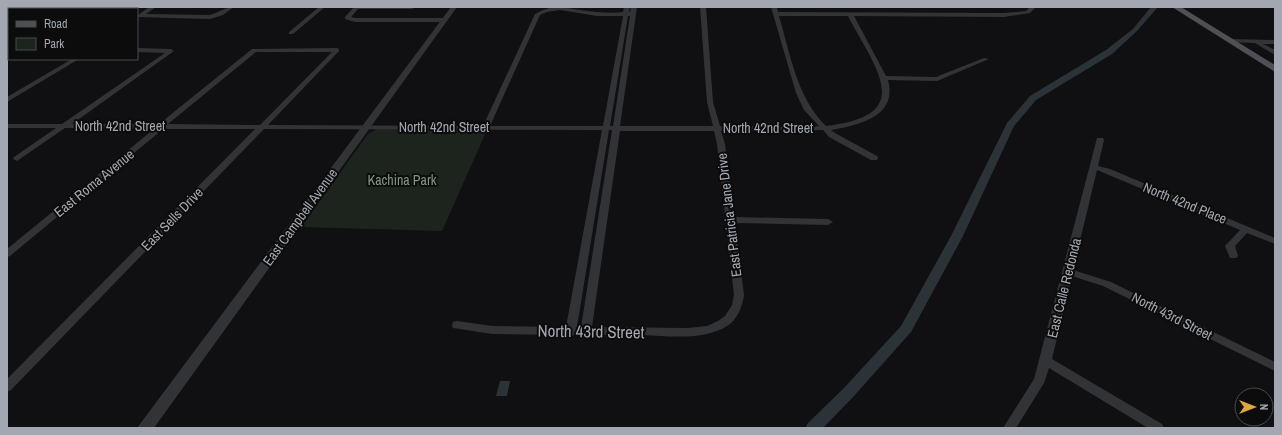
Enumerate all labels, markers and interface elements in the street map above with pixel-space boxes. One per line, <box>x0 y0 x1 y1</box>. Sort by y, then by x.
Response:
legend <box>8 8 138 60</box>
text: Road <box>44 16 68 32</box>
text: Park <box>44 36 64 52</box>
street label: North 42nd Street <box>75 117 165 135</box>
street label: North 42nd Street <box>399 118 489 136</box>
street label: North 42nd Street <box>723 119 813 137</box>
street label: East Roma Avenue <box>50 145 138 221</box>
street label: East Patricia Jane Drive <box>712 152 746 278</box>
street label: East Campbell Avenue <box>259 165 341 269</box>
park label: Kachina Park <box>368 171 437 189</box>
street label: North 42nd Place <box>1140 178 1230 228</box>
street label: East Sells Drive <box>137 183 207 255</box>
street label: East Calle Redonda <box>1043 236 1085 340</box>
street label: North 43rd Street <box>1129 288 1215 344</box>
street label: North 43rd Street <box>537 319 645 343</box>
north arrow <box>1234 387 1274 427</box>
text: N <box>1257 404 1271 410</box>

